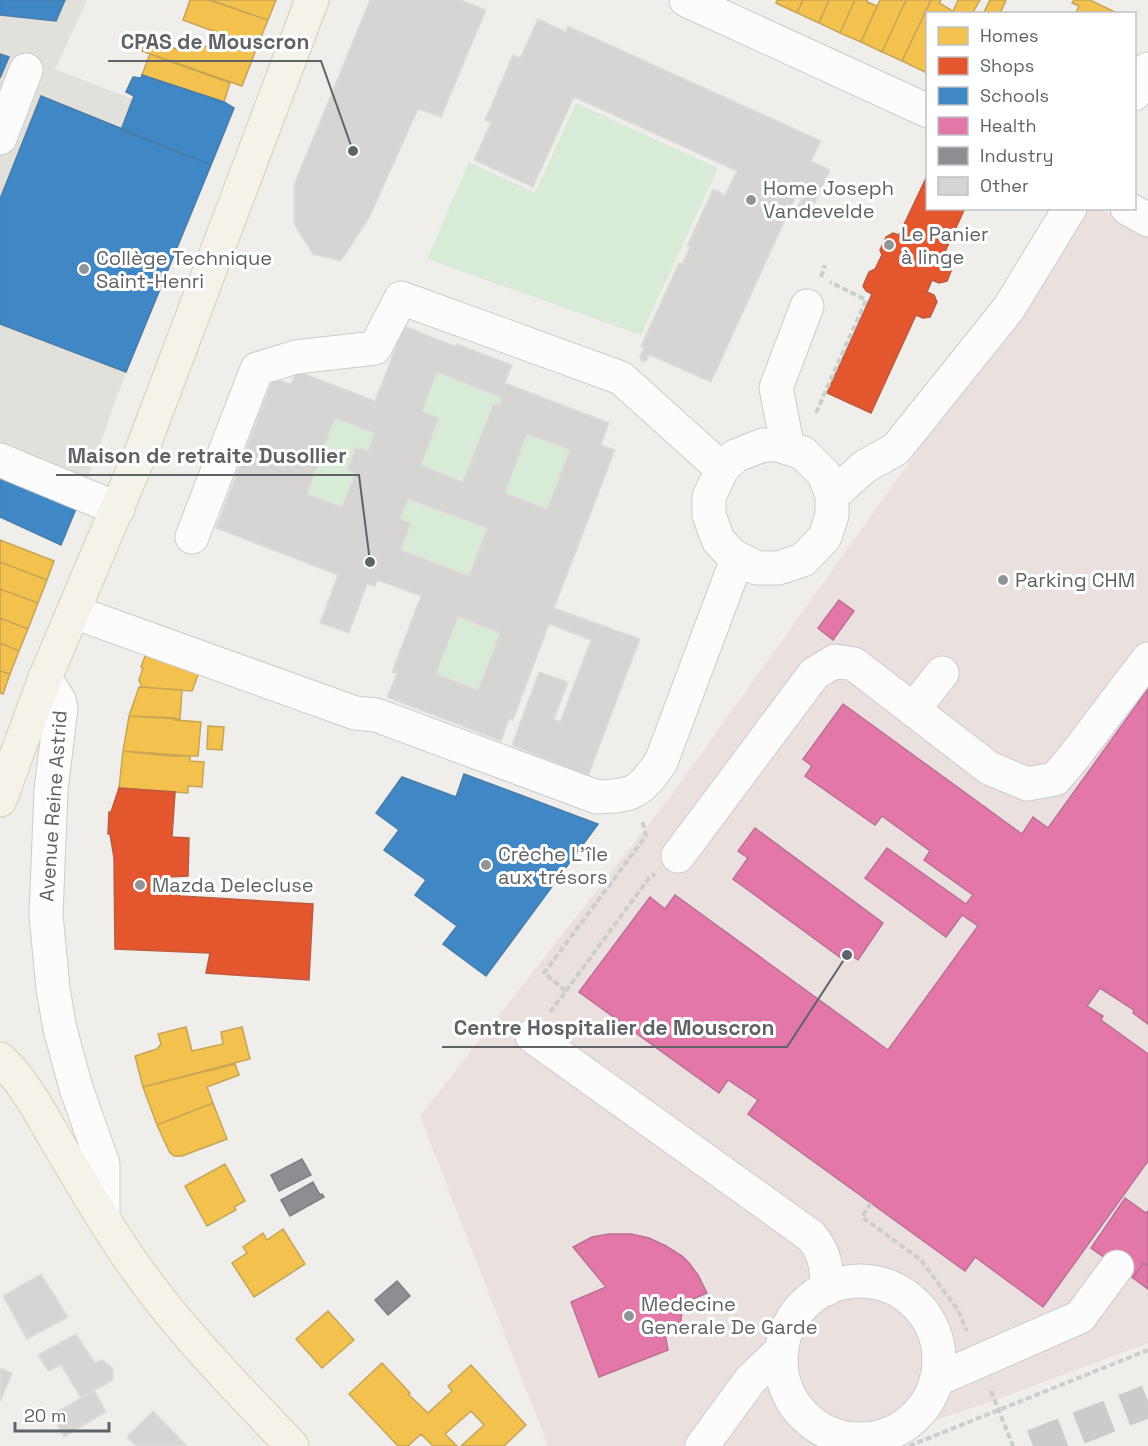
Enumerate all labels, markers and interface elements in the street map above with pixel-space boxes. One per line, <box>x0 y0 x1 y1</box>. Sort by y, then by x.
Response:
legend <box>926 12 1136 210</box>
callout: CPAS de Mouscron <box>108 22 321 61</box>
text: Homes <box>980 24 1039 47</box>
text: CPAS de Mouscron <box>121 28 309 55</box>
text: Shops <box>980 54 1034 77</box>
text: Schools <box>980 84 1049 107</box>
text: Health <box>980 114 1037 137</box>
text: Industry <box>980 144 1053 167</box>
text: Other <box>980 174 1029 197</box>
place label: Home Joseph Vandevelde <box>763 175 894 224</box>
marker: Home Joseph Vandevelde <box>744 193 758 207</box>
place label: Le Panier à linge <box>901 221 989 270</box>
marker: Le Panier à linge <box>882 238 896 252</box>
place label: Collège Technique Saint-Henri <box>96 245 272 294</box>
marker: Collège Technique Saint-Henri <box>77 262 91 276</box>
callout: Maison de retraite Dusollier <box>56 436 359 475</box>
text: Maison de retraite Dusollier <box>68 442 346 469</box>
place label: Parking CHM <box>1015 567 1135 593</box>
marker: Parking CHM <box>996 573 1010 587</box>
street label: Avenue Reine Astrid <box>33 710 73 902</box>
place label: Crèche L'île aux trésors <box>498 841 608 890</box>
marker: Crèche L'île aux trésors <box>479 858 493 872</box>
place label: Mazda Delecluse <box>152 872 314 898</box>
marker: Mazda Delecluse <box>133 878 147 892</box>
callout: Centre Hospitalier de Mouscron <box>442 1008 787 1047</box>
text: Centre Hospitalier de Mouscron <box>454 1014 774 1041</box>
place label: Medecine Generale De Garde <box>641 1291 818 1340</box>
marker: Medecine Generale De Garde <box>622 1309 636 1323</box>
scale bar <box>15 1395 110 1433</box>
text: 20 m <box>24 1404 67 1427</box>

